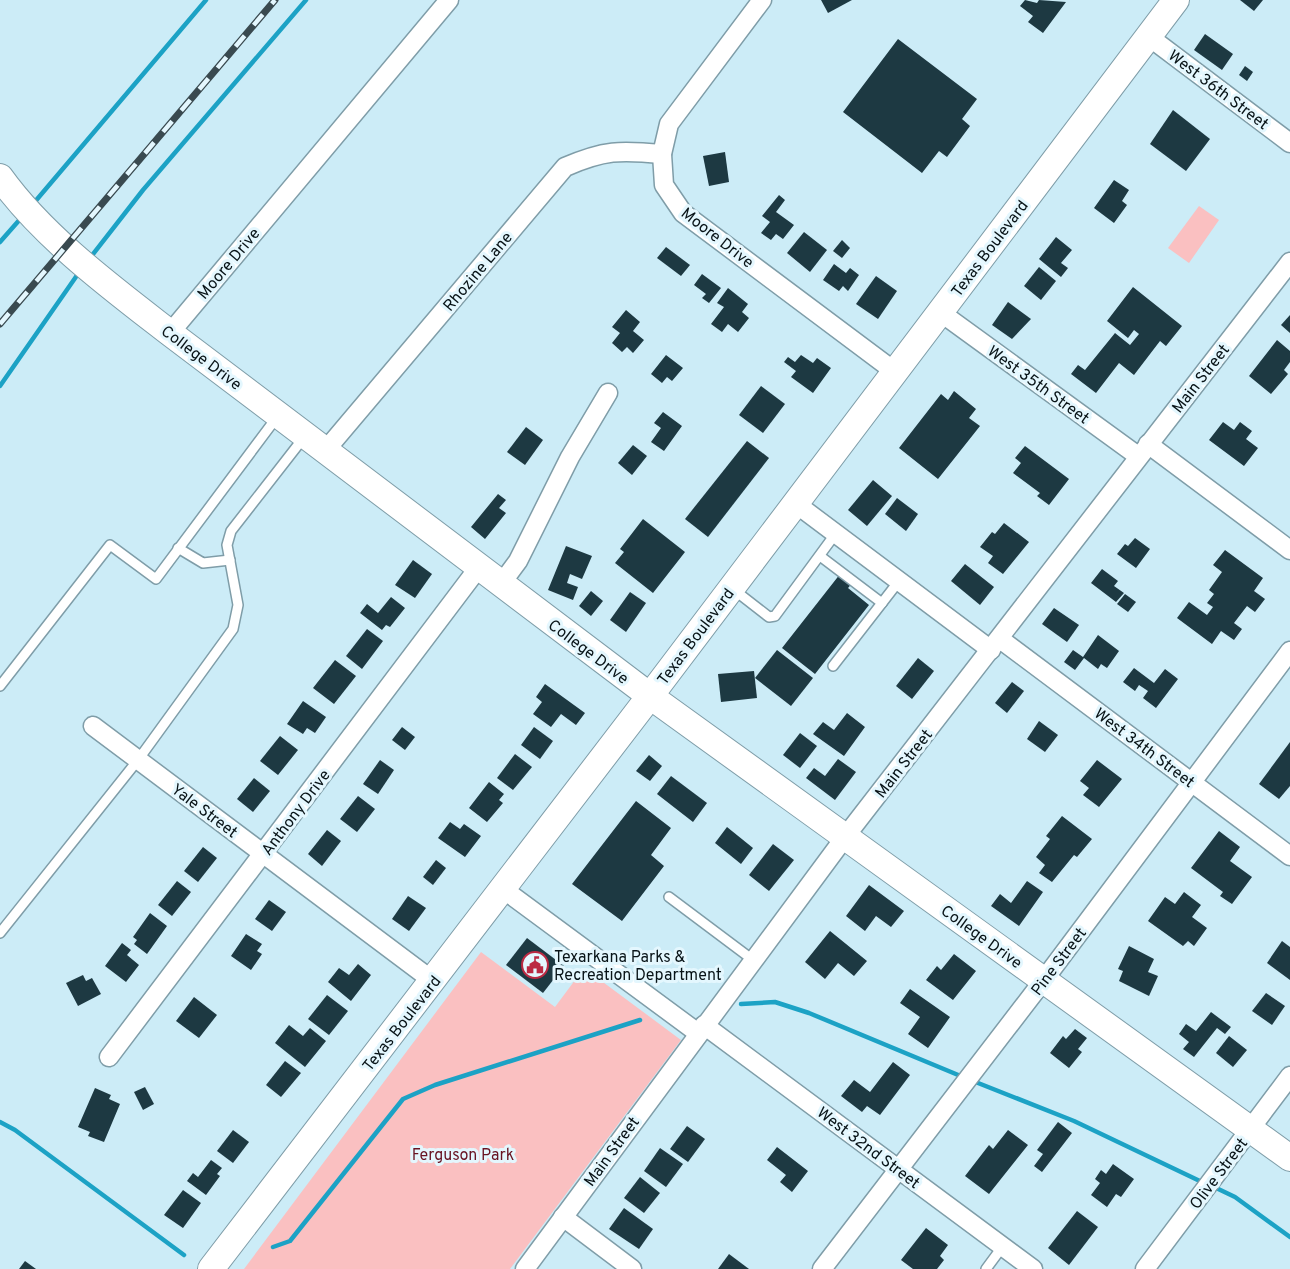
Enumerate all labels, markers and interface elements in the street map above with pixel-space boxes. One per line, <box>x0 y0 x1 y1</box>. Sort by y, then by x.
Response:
street label: West 36th Street <box>1164 46 1272 135</box>
street label: Texas Boulevard <box>948 197 1033 302</box>
street label: Moore Drive <box>676 204 757 273</box>
street label: Moore Drive <box>194 225 265 304</box>
street label: Rhozine Lane <box>439 228 518 316</box>
street label: College Drive <box>157 322 245 395</box>
street label: Main Street <box>1169 341 1235 418</box>
street label: West 35th Street <box>983 342 1093 429</box>
street label: Texas Boulevard <box>654 585 739 690</box>
street label: College Drive <box>544 616 632 689</box>
street label: West 34th Street <box>1090 704 1198 793</box>
street label: Main Street <box>872 726 938 803</box>
street label: Anthony Drive <box>258 766 335 860</box>
street label: Yale Street <box>167 780 241 843</box>
street label: College Drive <box>936 901 1025 974</box>
street label: Pine Street <box>1028 924 1092 1000</box>
place label: Texarkana Parks & Recreation Department <box>554 948 722 986</box>
public building icon: Texarkana Parks & Recreation Department <box>520 950 550 980</box>
street label: Texas Boulevard <box>359 972 446 1076</box>
street label: West 32nd Street <box>812 1103 923 1194</box>
street label: Main Street <box>581 1113 645 1191</box>
street label: Olive Street <box>1186 1134 1253 1214</box>
park label: Ferguson Park <box>412 1146 514 1166</box>

